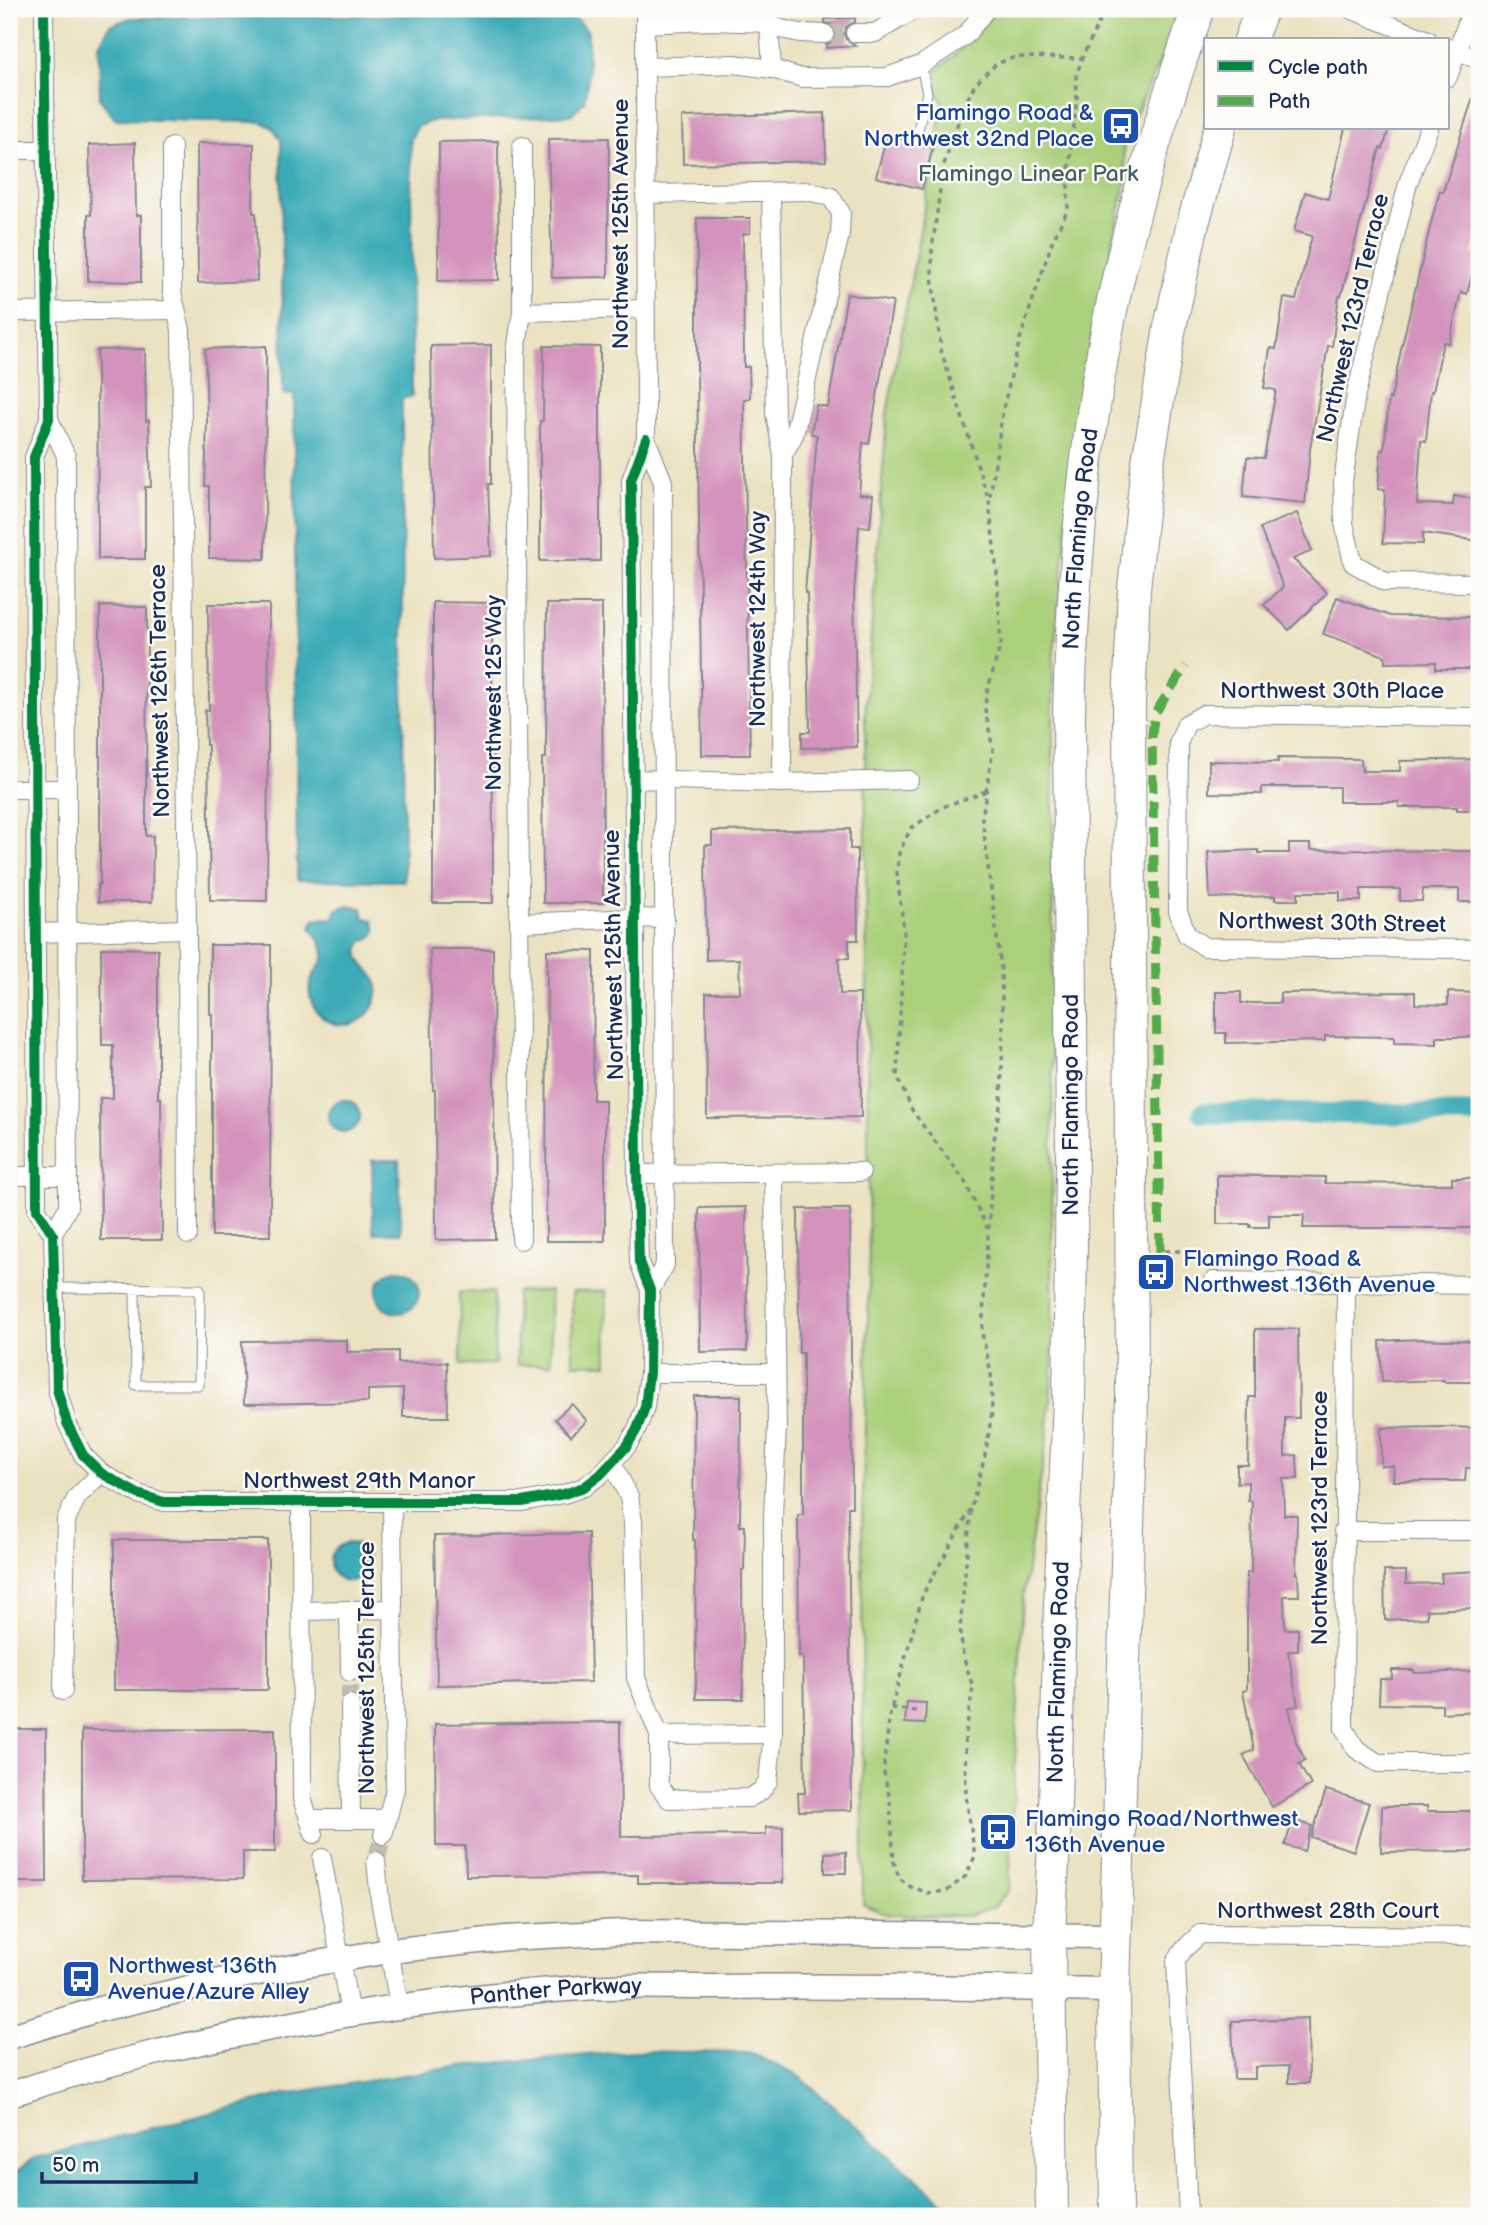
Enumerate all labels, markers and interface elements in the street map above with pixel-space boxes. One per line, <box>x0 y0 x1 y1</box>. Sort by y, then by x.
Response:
legend <box>1204 38 1450 130</box>
text: Cycle path <box>1268 55 1368 80</box>
text: Path <box>1268 89 1310 114</box>
street label: Northwest 125th Avenue <box>607 99 635 349</box>
place label: Flamingo Road & Northwest 32nd Place <box>864 99 1094 153</box>
bus stop icon: Flamingo Road & Northwest 32nd Place <box>1100 105 1142 147</box>
park label: Flamingo Linear Park <box>918 160 1139 188</box>
street label: Northwest 123rd Terrace <box>1311 191 1395 445</box>
street label: North Flamingo Road <box>1057 426 1105 650</box>
street label: Northwest 124th Way <box>744 510 772 727</box>
street label: Northwest 126th Terrace <box>144 564 176 818</box>
street label: Northwest 125 Way <box>480 594 508 791</box>
street label: Northwest 30th Place <box>1220 677 1444 705</box>
street label: Northwest 125th Avenue <box>598 829 630 1081</box>
street label: Northwest 30th Street <box>1218 907 1446 939</box>
street label: North Flamingo Road <box>1057 994 1085 1216</box>
place label: Flamingo Road & Northwest 136th Avenue <box>1183 1245 1435 1299</box>
bus stop icon: Flamingo Road & Northwest 136th Avenue <box>1135 1251 1177 1293</box>
street label: Northwest 123rd Terrace <box>1306 1391 1334 1645</box>
street label: Northwest 29th Manor <box>243 1467 476 1495</box>
street label: Northwest 125th Terrace <box>353 1541 381 1795</box>
street label: North Flamingo Road <box>1042 1560 1076 1784</box>
place label: Flamingo Road/Northwest 136th Avenue <box>1025 1805 1299 1859</box>
bus stop icon: Flamingo Road/Northwest 136th Avenue <box>977 1811 1019 1853</box>
street label: Northwest 28th Court <box>1217 1897 1439 1925</box>
place label: Northwest 136th Avenue/Azure Alley <box>108 1952 310 2006</box>
bus stop icon: Northwest 136th Avenue/Azure Alley <box>60 1958 102 2000</box>
street label: Panther Parkway <box>468 1972 642 2012</box>
scale bar <box>42 2141 196 2185</box>
text: 50 m <box>52 2153 99 2178</box>

